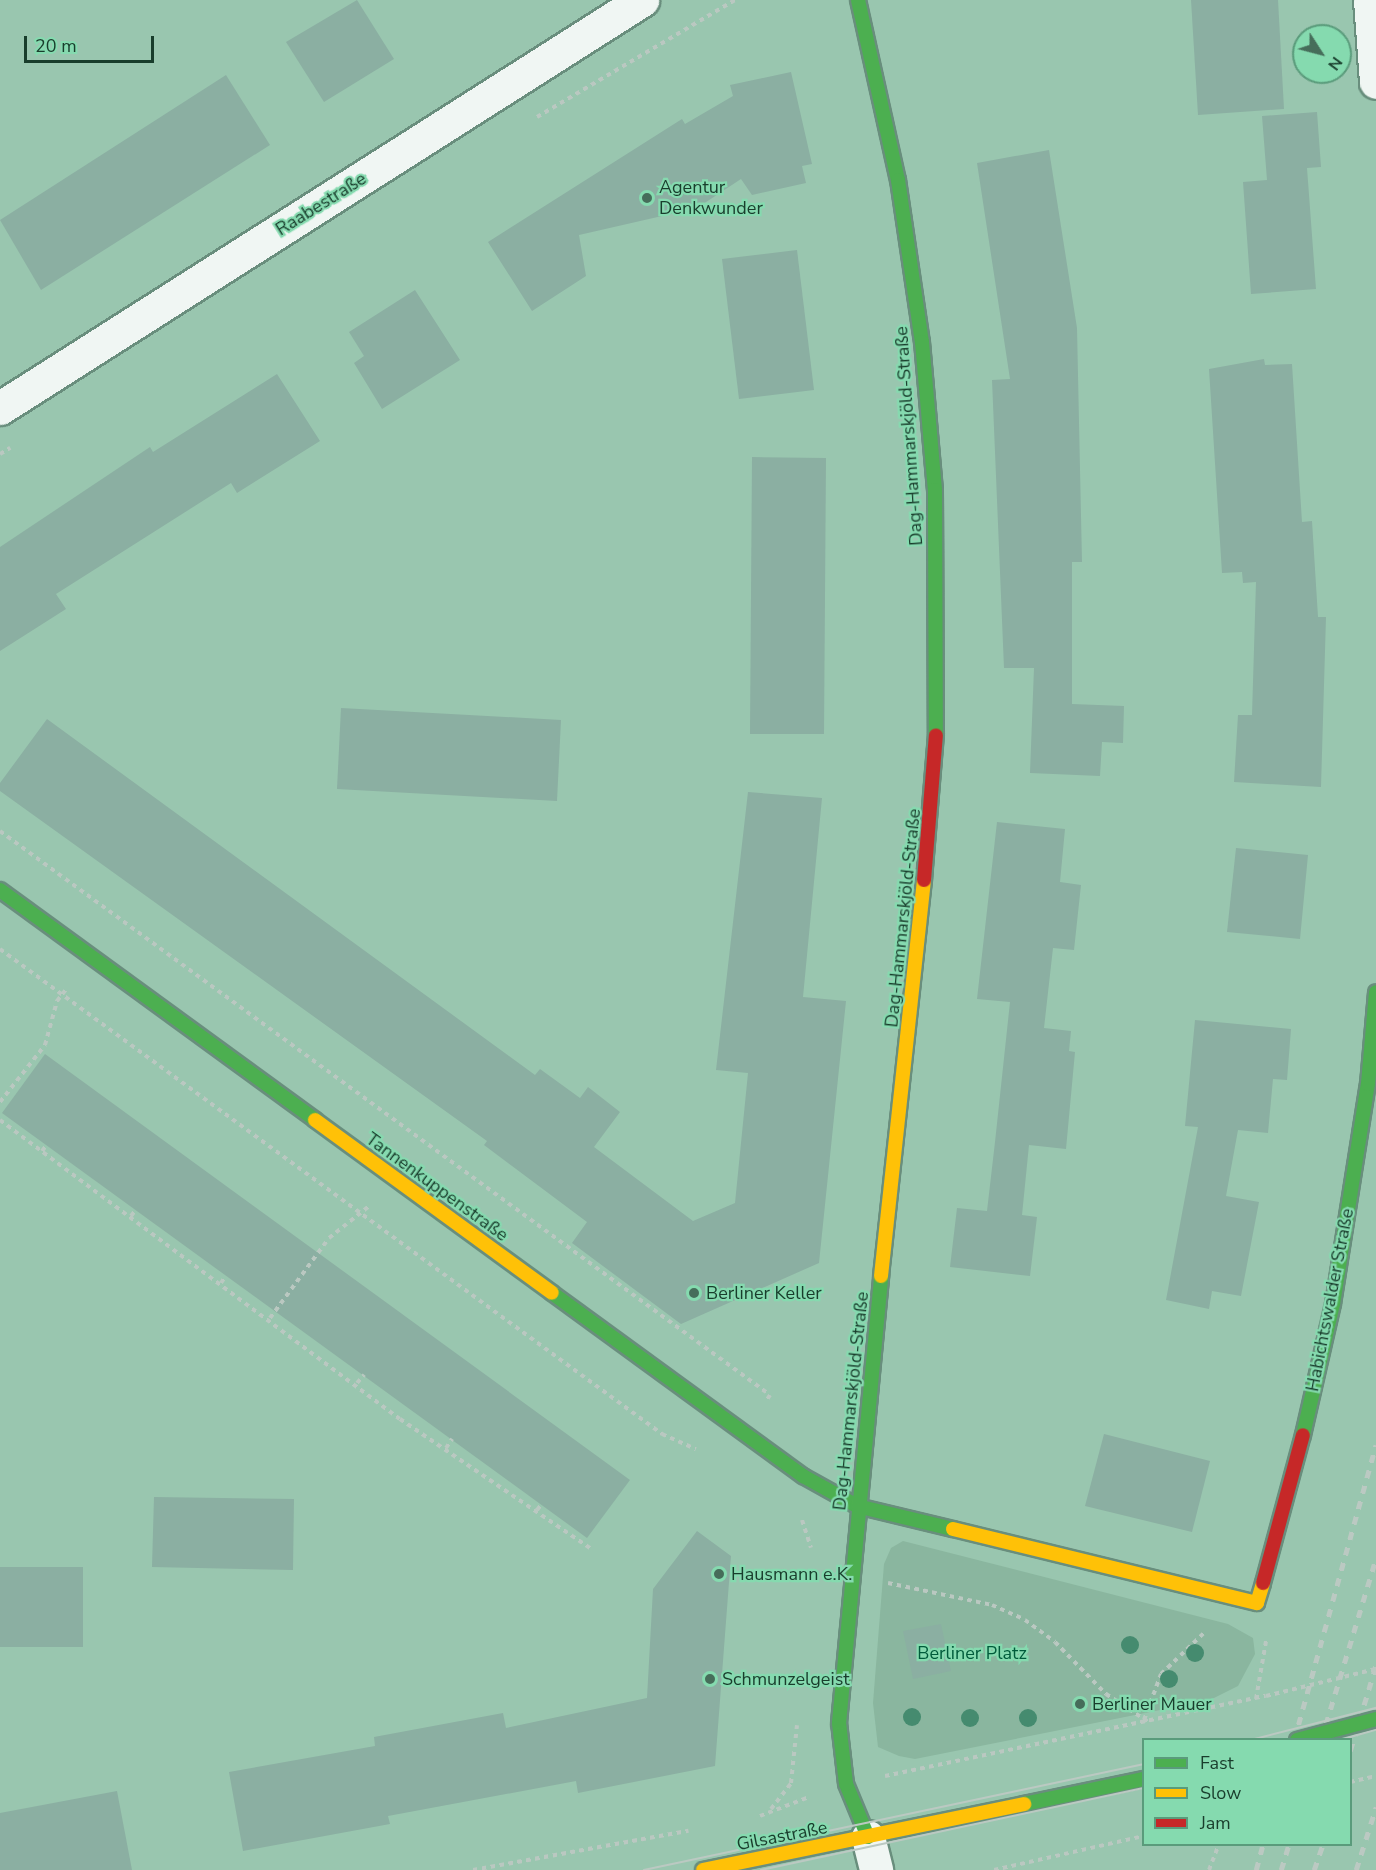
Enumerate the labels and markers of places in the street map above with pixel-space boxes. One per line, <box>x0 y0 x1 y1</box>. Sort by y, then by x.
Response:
place label: Agentur Denkwunder <box>659 177 763 219</box>
marker: Agentur Denkwunder <box>640 191 654 205</box>
place label: Berliner Keller <box>706 1282 822 1304</box>
marker: Berliner Keller <box>687 1286 701 1300</box>
place label: Hausmann e.K. <box>731 1563 852 1585</box>
marker: Hausmann e.K. <box>712 1567 726 1581</box>
place label: Schmunzelgeist <box>722 1668 849 1690</box>
marker: Schmunzelgeist <box>703 1672 717 1686</box>
place label: Berliner Mauer <box>1092 1693 1212 1715</box>
marker: Berliner Mauer <box>1073 1697 1087 1711</box>

